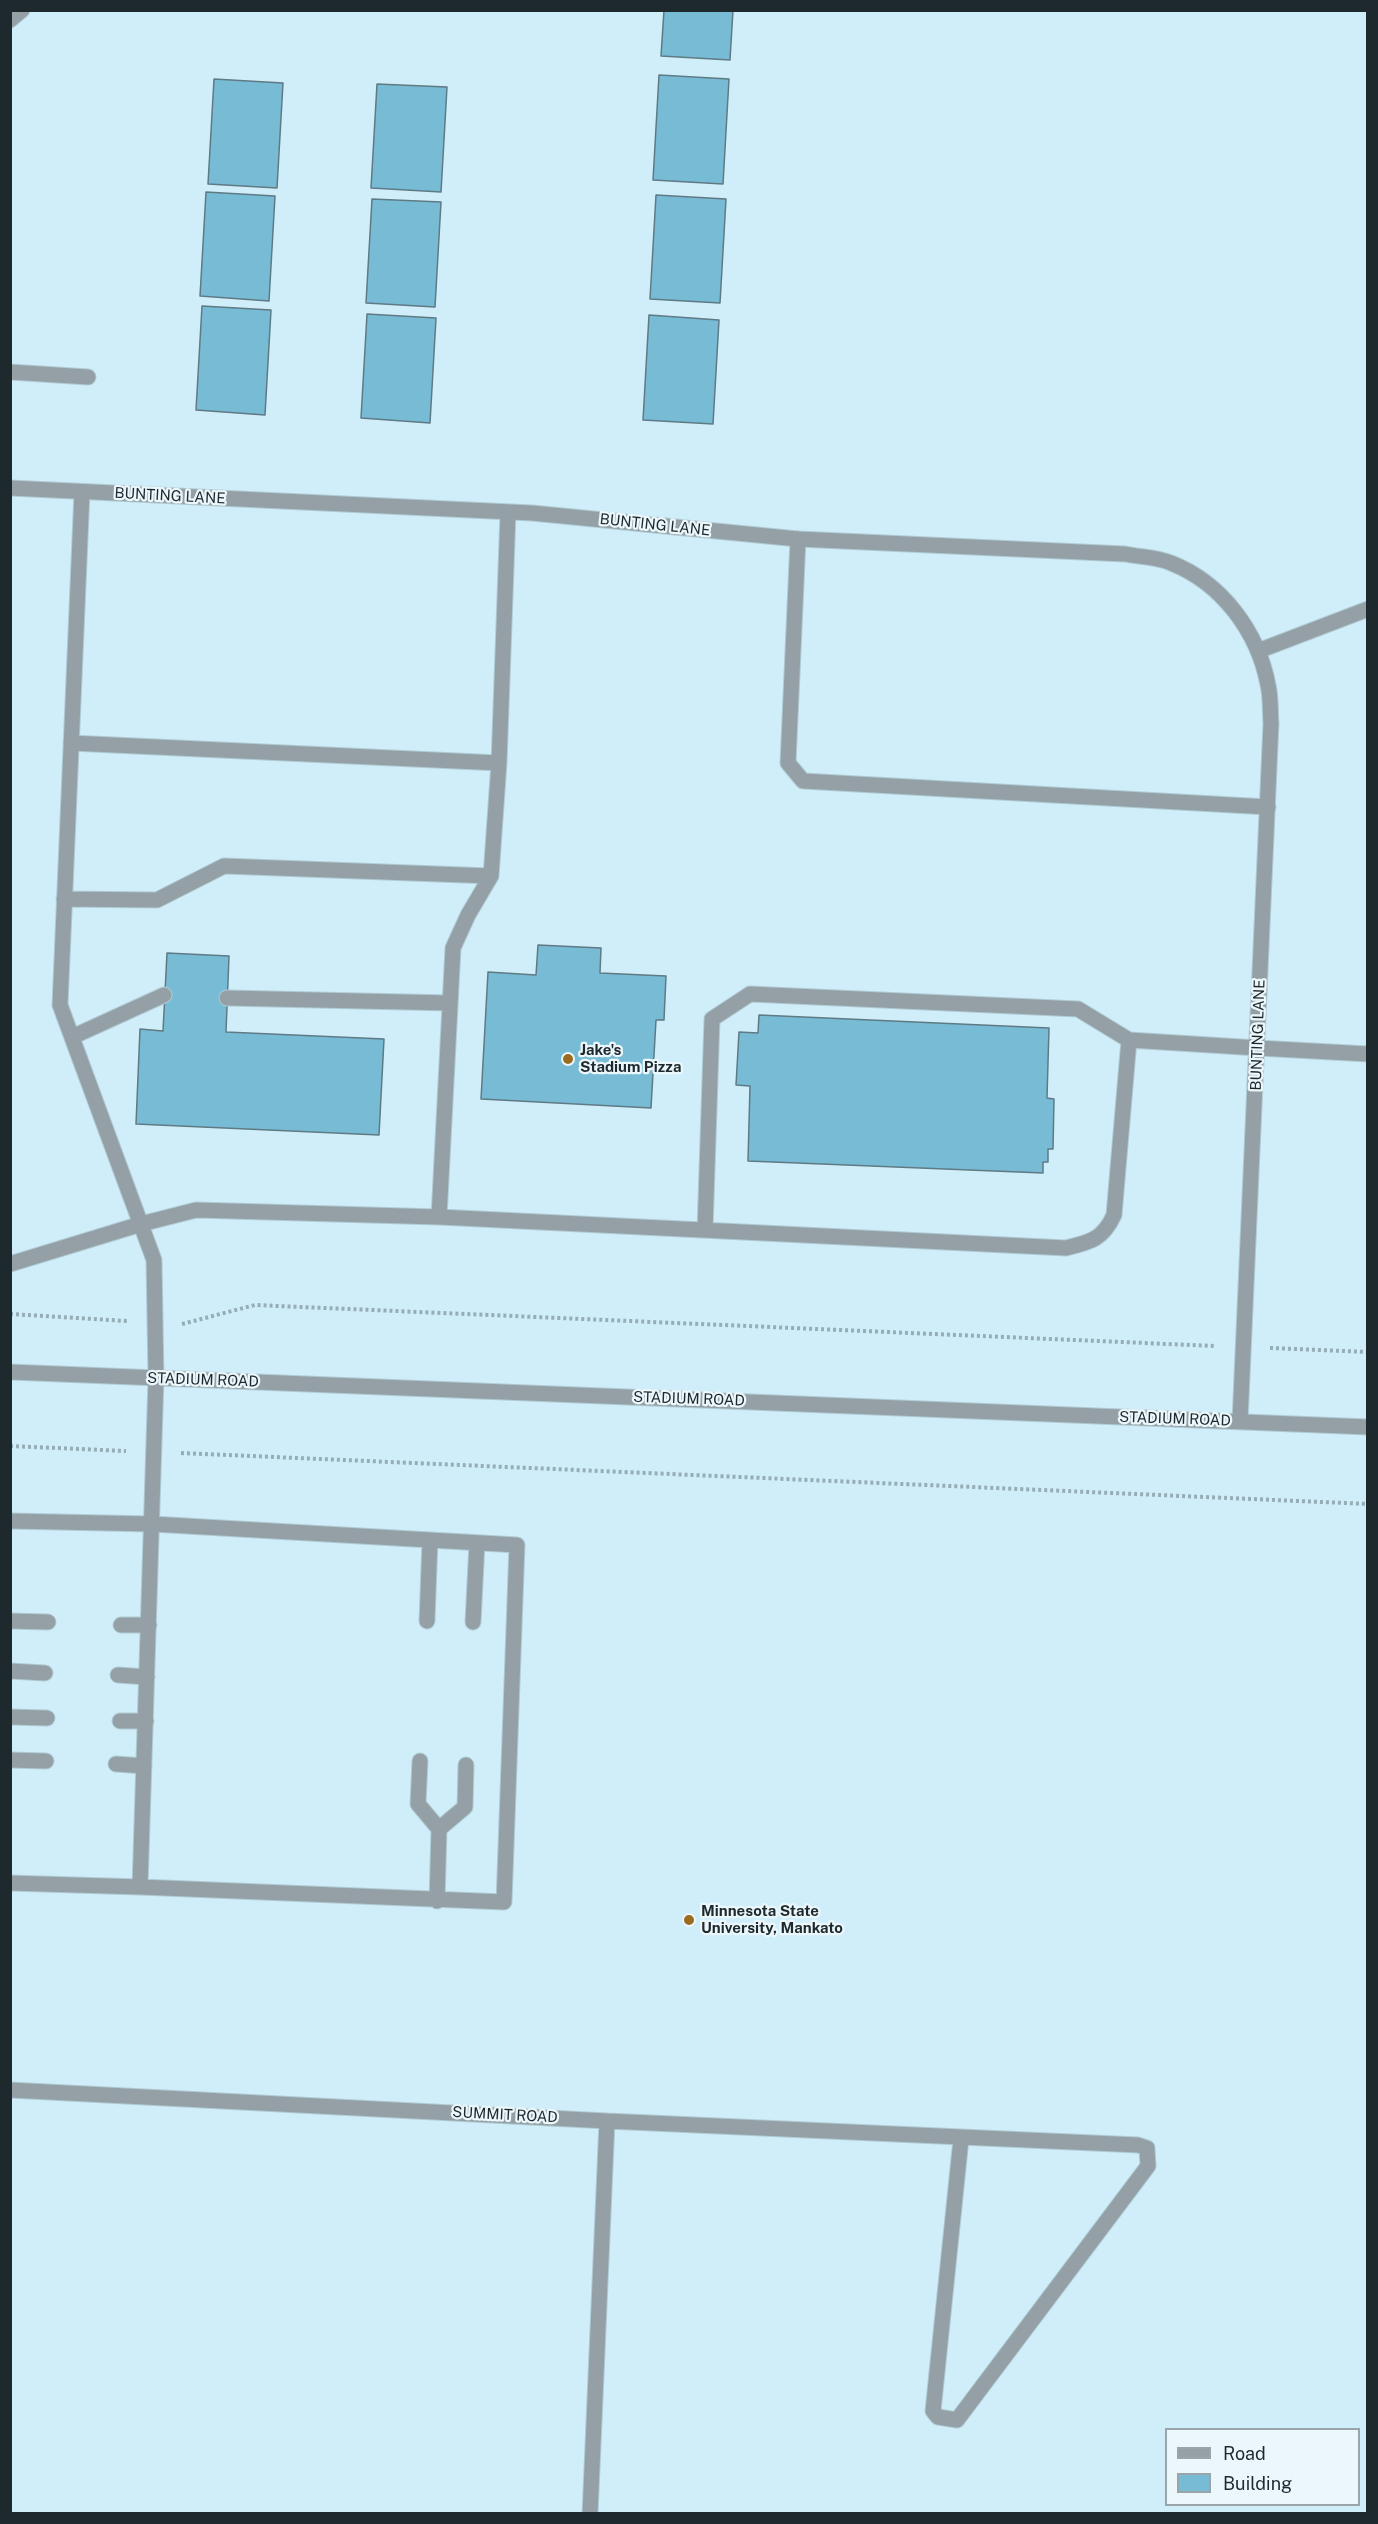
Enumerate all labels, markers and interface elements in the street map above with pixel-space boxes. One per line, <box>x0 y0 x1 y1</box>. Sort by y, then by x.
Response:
street label: BUNTING LANE <box>114 484 226 508</box>
street label: BUNTING LANE <box>599 510 711 540</box>
street label: BUNTING LANE <box>1247 979 1269 1091</box>
place label: Jake's Stadium Pizza <box>580 1041 681 1076</box>
marker: Jake's Stadium Pizza <box>561 1052 575 1066</box>
street label: STADIUM ROAD <box>147 1369 259 1391</box>
street label: STADIUM ROAD <box>633 1388 745 1410</box>
street label: STADIUM ROAD <box>1119 1408 1231 1430</box>
place label: Minnesota State University, Mankato <box>701 1902 843 1937</box>
marker: Minnesota State University, Mankato <box>682 1913 696 1927</box>
street label: SUMMIT ROAD <box>452 2103 558 2127</box>
legend <box>1165 2428 1360 2506</box>
text: Road <box>1223 2443 1266 2464</box>
text: Building <box>1223 2473 1292 2494</box>

